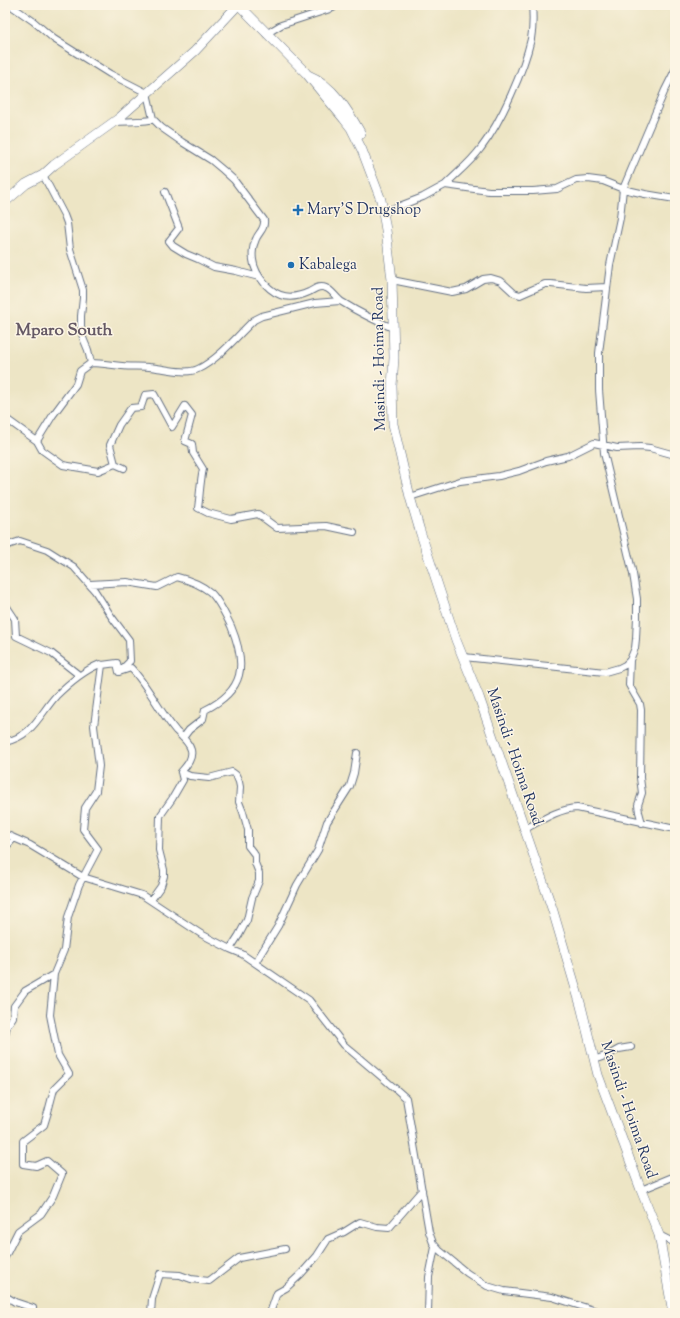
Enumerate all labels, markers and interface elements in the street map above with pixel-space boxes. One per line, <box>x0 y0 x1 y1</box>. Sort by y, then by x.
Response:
place label: Mary'S Drugshop <box>307 200 421 221</box>
marker: Mary'S Drugshop <box>292 204 304 216</box>
place label: Kabalega <box>299 255 357 276</box>
marker: Kabalega <box>286 260 296 270</box>
street label: Masindi - Hoima Road <box>368 286 392 431</box>
district label: Mparo South <box>16 319 112 343</box>
street label: Masindi - Hoima Road <box>481 685 548 829</box>
street label: Masindi - Hoima Road <box>595 1038 662 1182</box>

